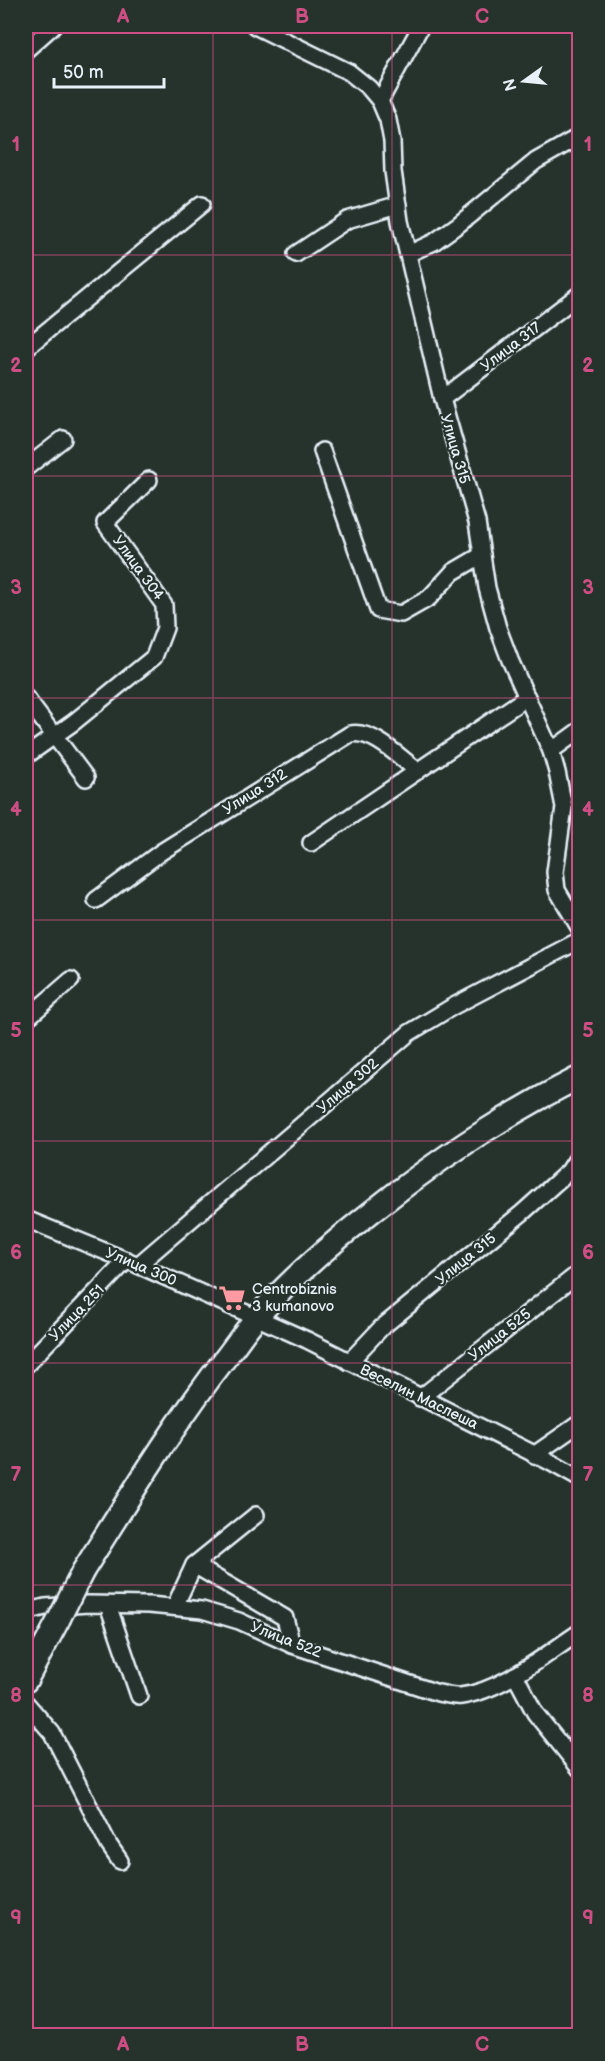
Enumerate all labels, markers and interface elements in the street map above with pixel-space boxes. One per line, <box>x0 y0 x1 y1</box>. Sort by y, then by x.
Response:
text: A <box>116 5 130 29</box>
text: B <box>295 5 309 29</box>
text: C <box>475 5 489 29</box>
scale bar <box>54 51 164 89</box>
north arrow <box>494 51 554 111</box>
text: 50 m <box>63 62 104 83</box>
text: N <box>500 76 522 93</box>
text: 1 <box>12 133 20 157</box>
text: 1 <box>584 133 592 157</box>
street label: Улица 317 <box>477 318 546 376</box>
text: 2 <box>10 354 22 378</box>
text: 2 <box>582 354 594 378</box>
street label: Улица 315 <box>436 412 474 486</box>
street label: Улица 304 <box>108 532 168 604</box>
text: 3 <box>10 576 22 600</box>
text: 3 <box>582 576 594 600</box>
street label: Улица 312 <box>219 765 291 819</box>
text: 4 <box>10 798 22 822</box>
text: 4 <box>582 798 594 822</box>
text: 5 <box>10 1019 22 1043</box>
text: 5 <box>582 1019 594 1043</box>
street label: Улица 302 <box>313 1054 383 1118</box>
street label: Улица 315 <box>432 1229 500 1289</box>
text: 6 <box>10 1241 22 1265</box>
text: 6 <box>582 1241 594 1265</box>
street label: Улица 300 <box>103 1244 180 1291</box>
place label: Centrobiznis 3 kumanovo <box>252 1280 337 1316</box>
street label: Улица 251 <box>45 1281 109 1345</box>
supermarket icon: Centrobiznis 3 kumanovo <box>217 1283 247 1313</box>
street label: Улица 525 <box>465 1305 535 1365</box>
street label: Веселин Маслеша <box>357 1360 481 1434</box>
text: 7 <box>10 1463 22 1487</box>
text: 7 <box>582 1463 594 1487</box>
street label: Улица 522 <box>248 1618 324 1662</box>
text: 8 <box>10 1684 22 1708</box>
text: 8 <box>582 1684 594 1708</box>
text: 9 <box>10 1906 22 1930</box>
text: 9 <box>582 1906 594 1930</box>
text: A <box>116 2033 130 2057</box>
text: B <box>295 2033 309 2057</box>
text: C <box>475 2033 489 2057</box>

